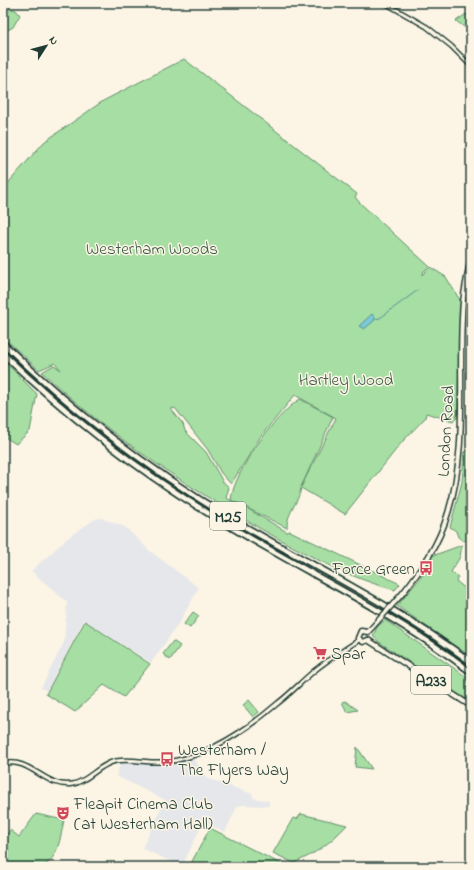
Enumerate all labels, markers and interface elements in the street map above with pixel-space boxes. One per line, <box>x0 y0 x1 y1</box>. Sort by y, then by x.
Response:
north arrow <box>26 26 66 66</box>
text: N <box>45 33 62 48</box>
park label: Westerham Woods <box>86 237 218 262</box>
park label: Hartley Wood <box>299 368 394 394</box>
street label: London Road <box>432 384 461 477</box>
road number: M25 <box>210 502 246 530</box>
place label: Force Green <box>331 557 415 582</box>
bus stop icon: Force Green <box>418 560 434 576</box>
place label: Spar <box>331 642 366 667</box>
supermarket icon: Spar <box>312 645 328 661</box>
road number: A233 <box>411 666 451 694</box>
place label: Westerham / The Flyers Way <box>178 738 289 784</box>
bus stop icon: Westerham / The Flyers Way <box>159 751 175 767</box>
place label: Fleapit Cinema Club (at Westerham Hall) <box>73 792 213 837</box>
theatre icon: Fleapit Cinema Club (at Westerham Hall) <box>55 805 71 821</box>

